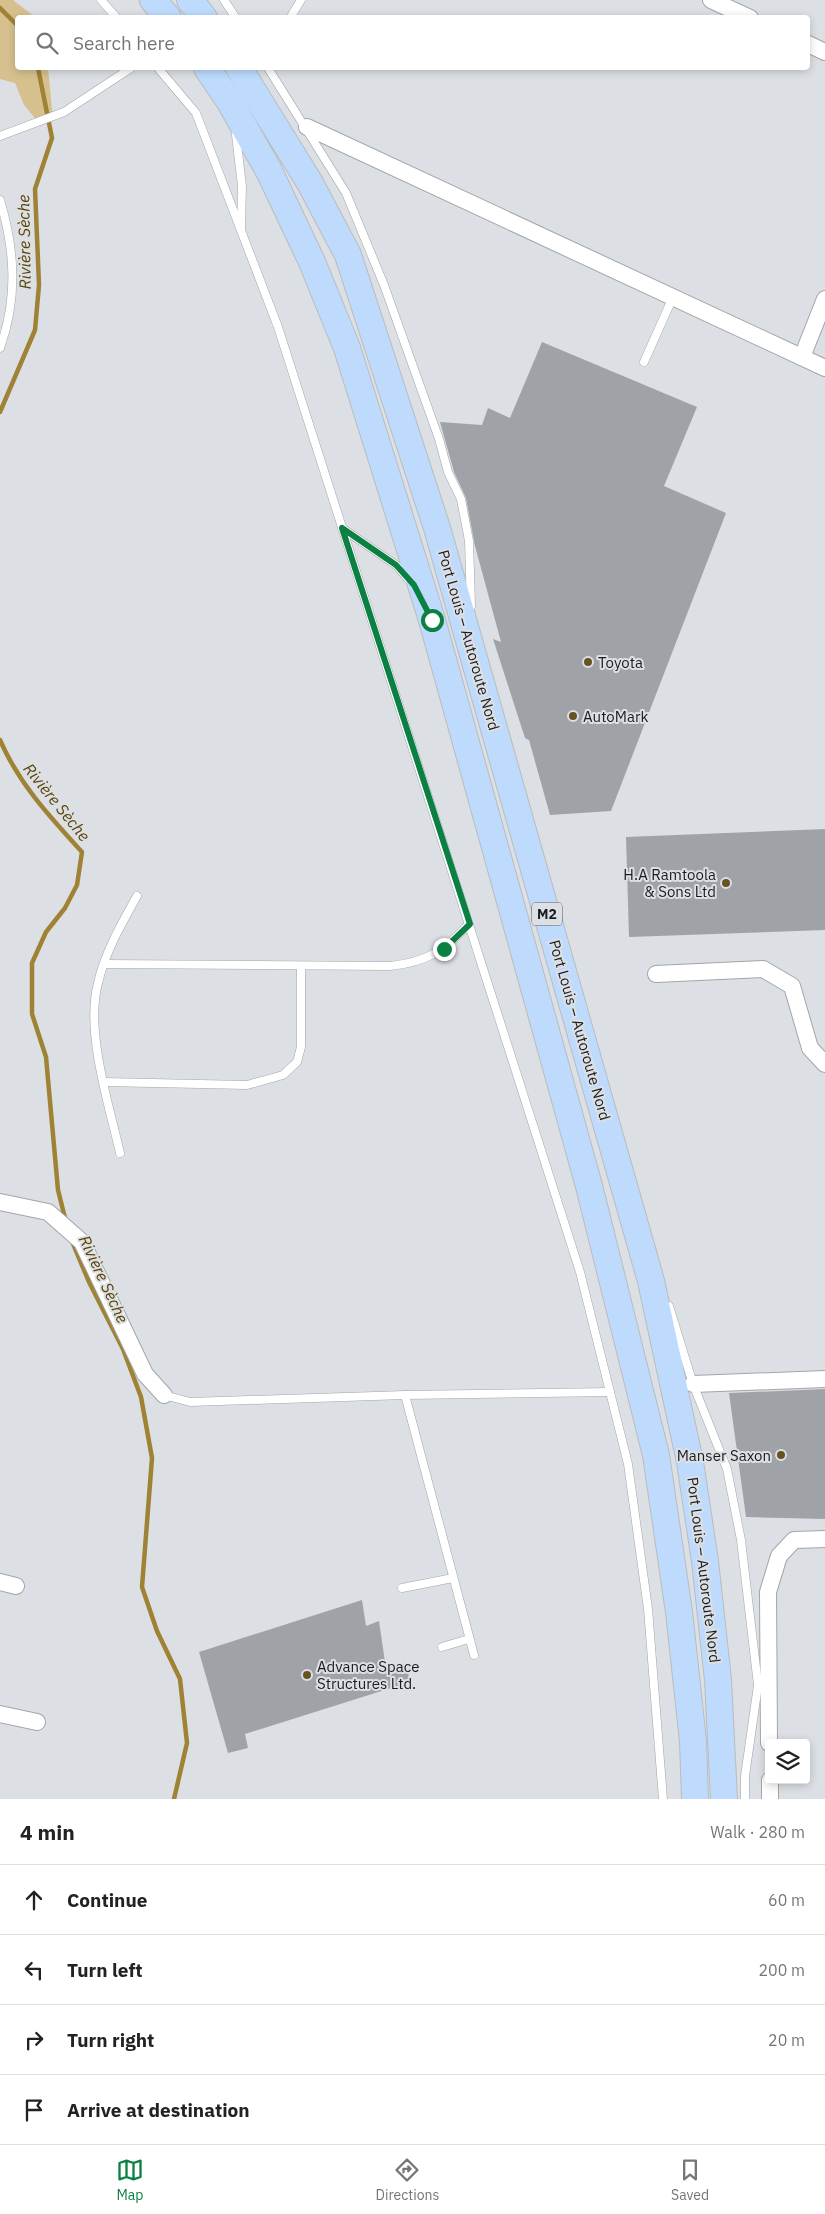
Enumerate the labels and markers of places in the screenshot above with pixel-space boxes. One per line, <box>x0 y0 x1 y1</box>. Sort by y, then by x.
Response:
place label: Toyota <box>598 653 643 672</box>
marker: Toyota <box>582 656 594 668</box>
place label: AutoMark <box>583 707 648 726</box>
marker: AutoMark <box>567 710 579 722</box>
place label: H.A Ramtoola & Sons Ltd <box>623 865 716 901</box>
marker: H.A Ramtoola & Sons Ltd <box>720 877 732 889</box>
place label: Manser Saxon <box>677 1446 771 1465</box>
marker: Manser Saxon <box>775 1449 787 1461</box>
place label: Advance Space Structures Ltd. <box>317 1657 419 1693</box>
marker: Advance Space Structures Ltd. <box>301 1669 313 1681</box>

